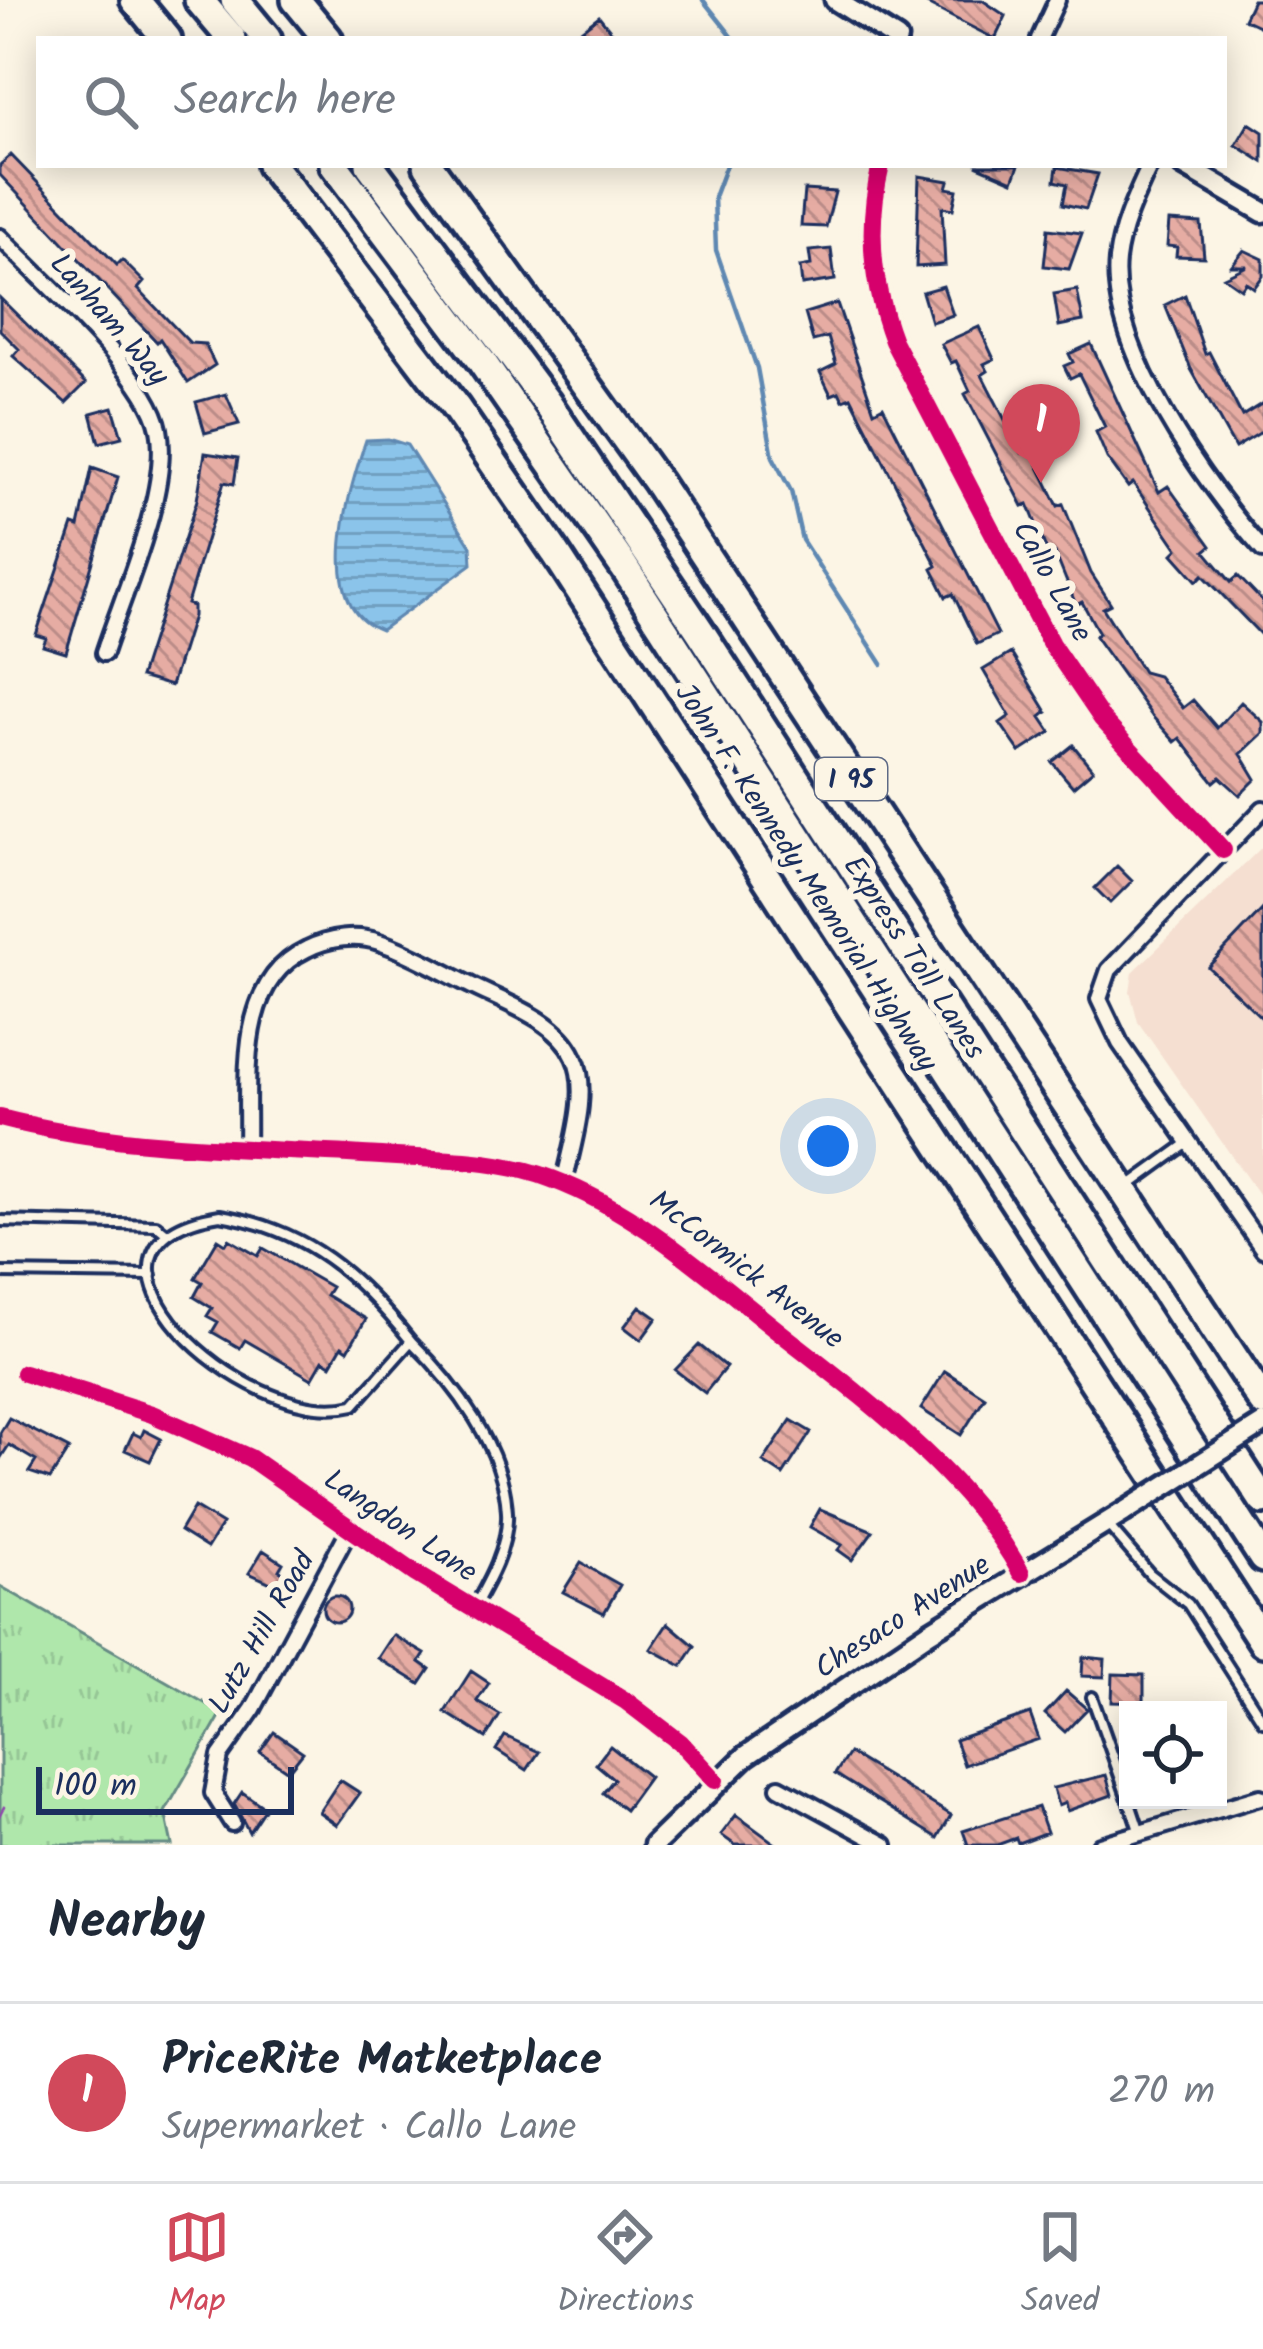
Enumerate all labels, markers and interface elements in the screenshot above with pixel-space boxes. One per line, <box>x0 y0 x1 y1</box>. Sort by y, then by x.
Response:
search box <box>36 36 1227 168</box>
text: Search here <box>174 66 396 138</box>
icon: search <box>78 69 144 135</box>
street label: Lanham Way <box>37 243 181 399</box>
pin: 1 <box>1002 384 1080 483</box>
street label: Callo Lane <box>998 512 1104 651</box>
street label: John F. Kennedy Memorial Highway <box>661 674 950 1083</box>
road number: I 95 <box>815 758 887 800</box>
street label: Express Toll Lanes <box>829 847 998 1070</box>
your location <box>798 1116 858 1176</box>
street label: McCormick Avenue <box>637 1179 854 1363</box>
street label: Langdon Lane <box>313 1457 487 1596</box>
street label: Lutz Hill Road <box>197 1541 329 1724</box>
street label: Chesaco Avenue <box>805 1543 1001 1693</box>
map controls <box>1119 1701 1227 1809</box>
button: locate <box>1119 1701 1227 1809</box>
scale bar <box>36 1761 294 1814</box>
text: 100 m <box>54 1761 137 1814</box>
text: Nearby <box>48 1883 205 1964</box>
text: PriceRite Matketplace <box>162 2026 602 2098</box>
text: 1 <box>81 2062 93 2124</box>
text: 270 m <box>1108 2062 1215 2124</box>
text: Supermarket · Callo Lane <box>162 2098 576 2160</box>
tab: Map <box>164 2204 230 2329</box>
tab: Directions <box>557 2204 694 2329</box>
tab: Saved <box>1021 2204 1099 2329</box>

